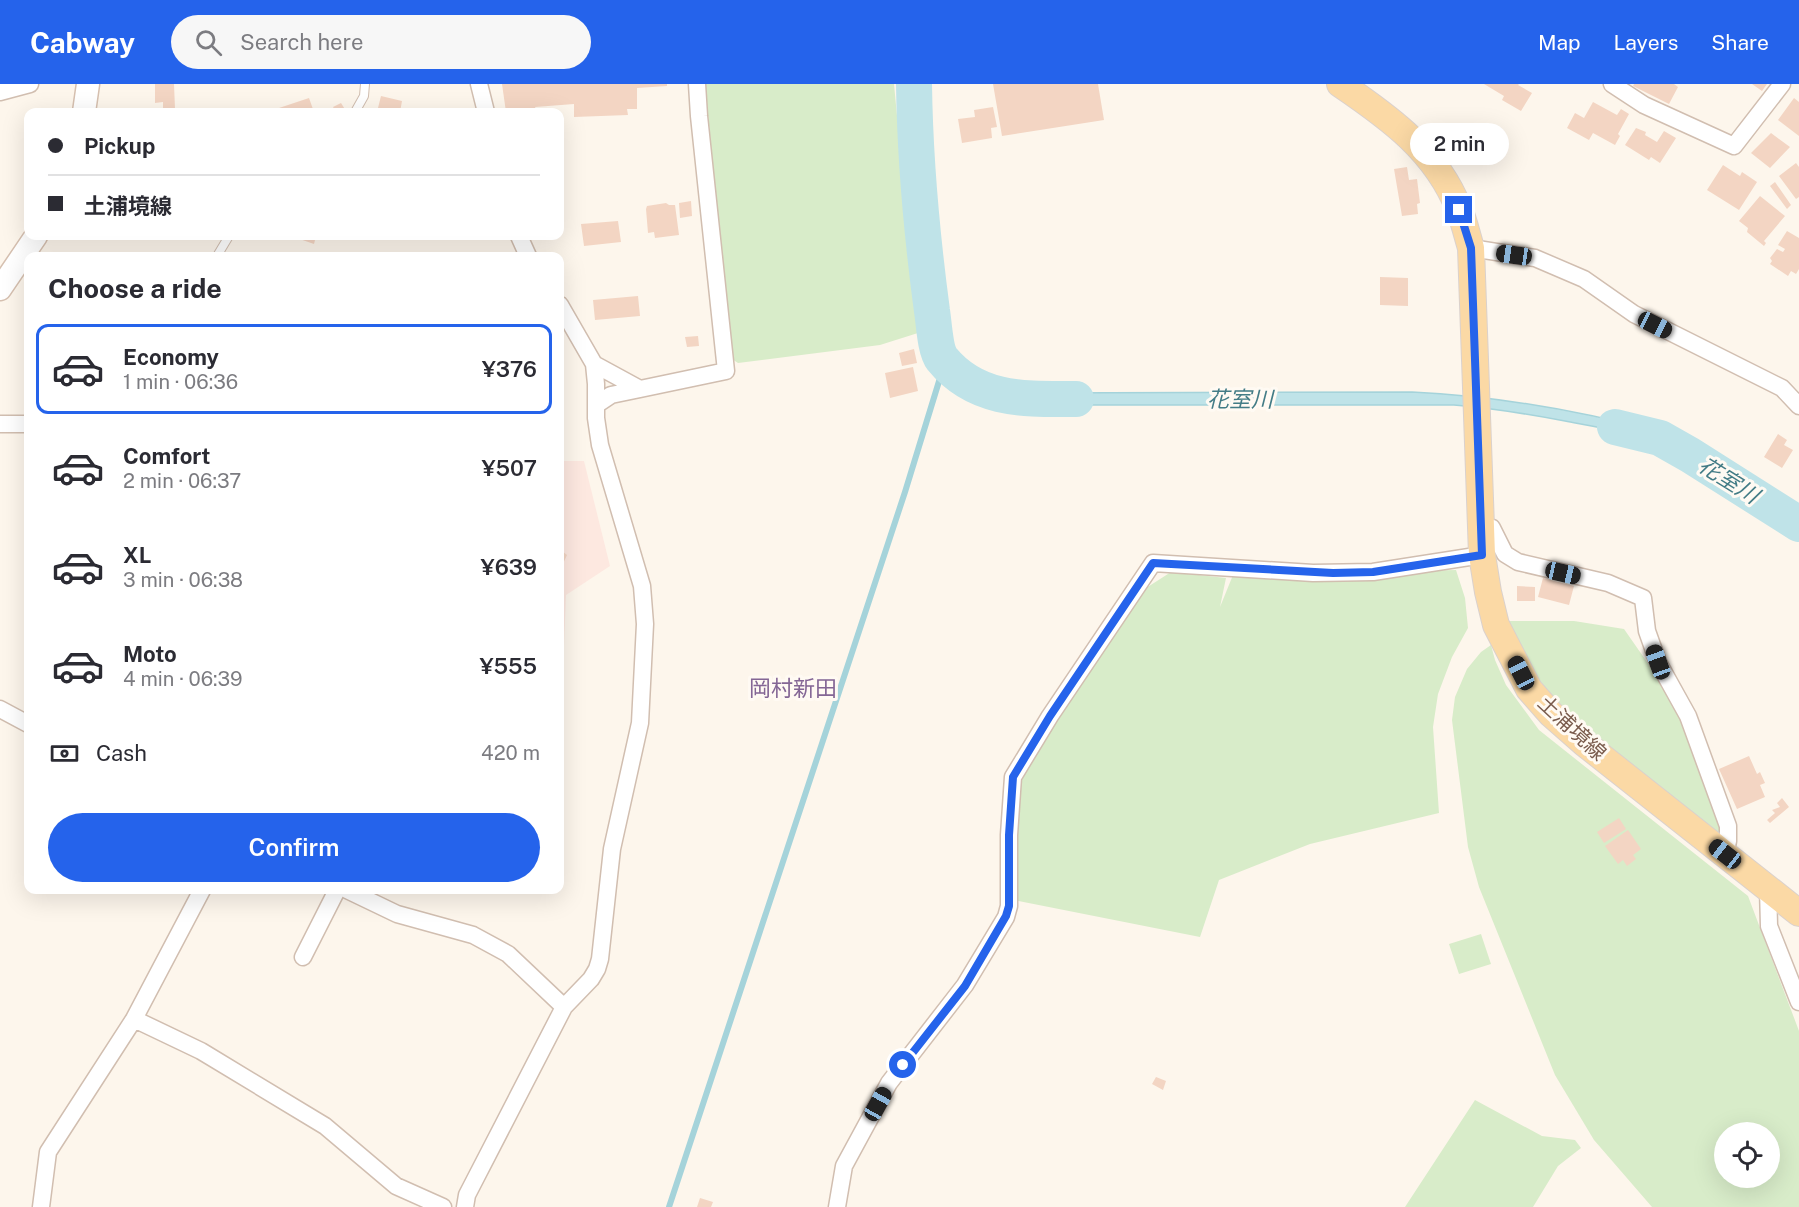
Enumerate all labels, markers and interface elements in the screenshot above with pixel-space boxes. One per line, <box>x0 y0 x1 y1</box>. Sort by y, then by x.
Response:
search box <box>171 15 591 69</box>
text: Cabway <box>30 26 135 59</box>
icon: search <box>192 26 225 59</box>
text: Search here <box>240 29 363 55</box>
text: Map <box>1538 30 1581 55</box>
text: Layers <box>1614 30 1678 55</box>
text: Share <box>1711 30 1769 55</box>
callout: 2 min <box>1410 123 1508 165</box>
text: 2 min <box>1434 132 1485 156</box>
text: Pickup <box>84 133 155 159</box>
text: 土浦境線 <box>84 193 172 219</box>
route end <box>1445 196 1472 223</box>
car <box>1495 244 1533 266</box>
text: Choose a ride <box>48 272 222 304</box>
car <box>1635 309 1675 341</box>
icon: car <box>51 342 105 396</box>
text: Economy <box>123 344 219 370</box>
text: ¥376 <box>482 356 537 382</box>
text: 1 min · 06:36 <box>123 370 238 394</box>
water label: 花室川 <box>1207 386 1275 412</box>
icon: car <box>51 441 105 495</box>
text: Comfort <box>123 443 210 469</box>
water label: 花室川 <box>1694 451 1766 510</box>
text: ¥507 <box>481 455 537 481</box>
text: 2 min · 06:37 <box>123 469 241 493</box>
icon: car <box>51 540 105 594</box>
text: XL <box>123 542 151 568</box>
text: ¥639 <box>481 554 537 580</box>
car <box>1543 560 1583 586</box>
text: 3 min · 06:38 <box>123 568 243 592</box>
icon: car <box>51 639 105 693</box>
text: Moto <box>123 641 177 667</box>
car <box>1643 642 1673 682</box>
text: ¥555 <box>479 653 537 679</box>
car <box>1505 653 1537 693</box>
text: 4 min · 06:39 <box>123 667 243 691</box>
district label: 岡村新田 <box>749 675 837 701</box>
street label: 土浦境線 <box>1533 690 1612 765</box>
icon: cash <box>48 737 81 770</box>
text: Cash <box>96 740 147 766</box>
text: 420 m <box>481 741 540 765</box>
button: Confirm <box>48 813 540 882</box>
car <box>1705 836 1745 872</box>
route start <box>889 1051 916 1078</box>
car <box>861 1084 895 1124</box>
map controls <box>1714 1122 1780 1188</box>
button: locate <box>1714 1122 1780 1188</box>

